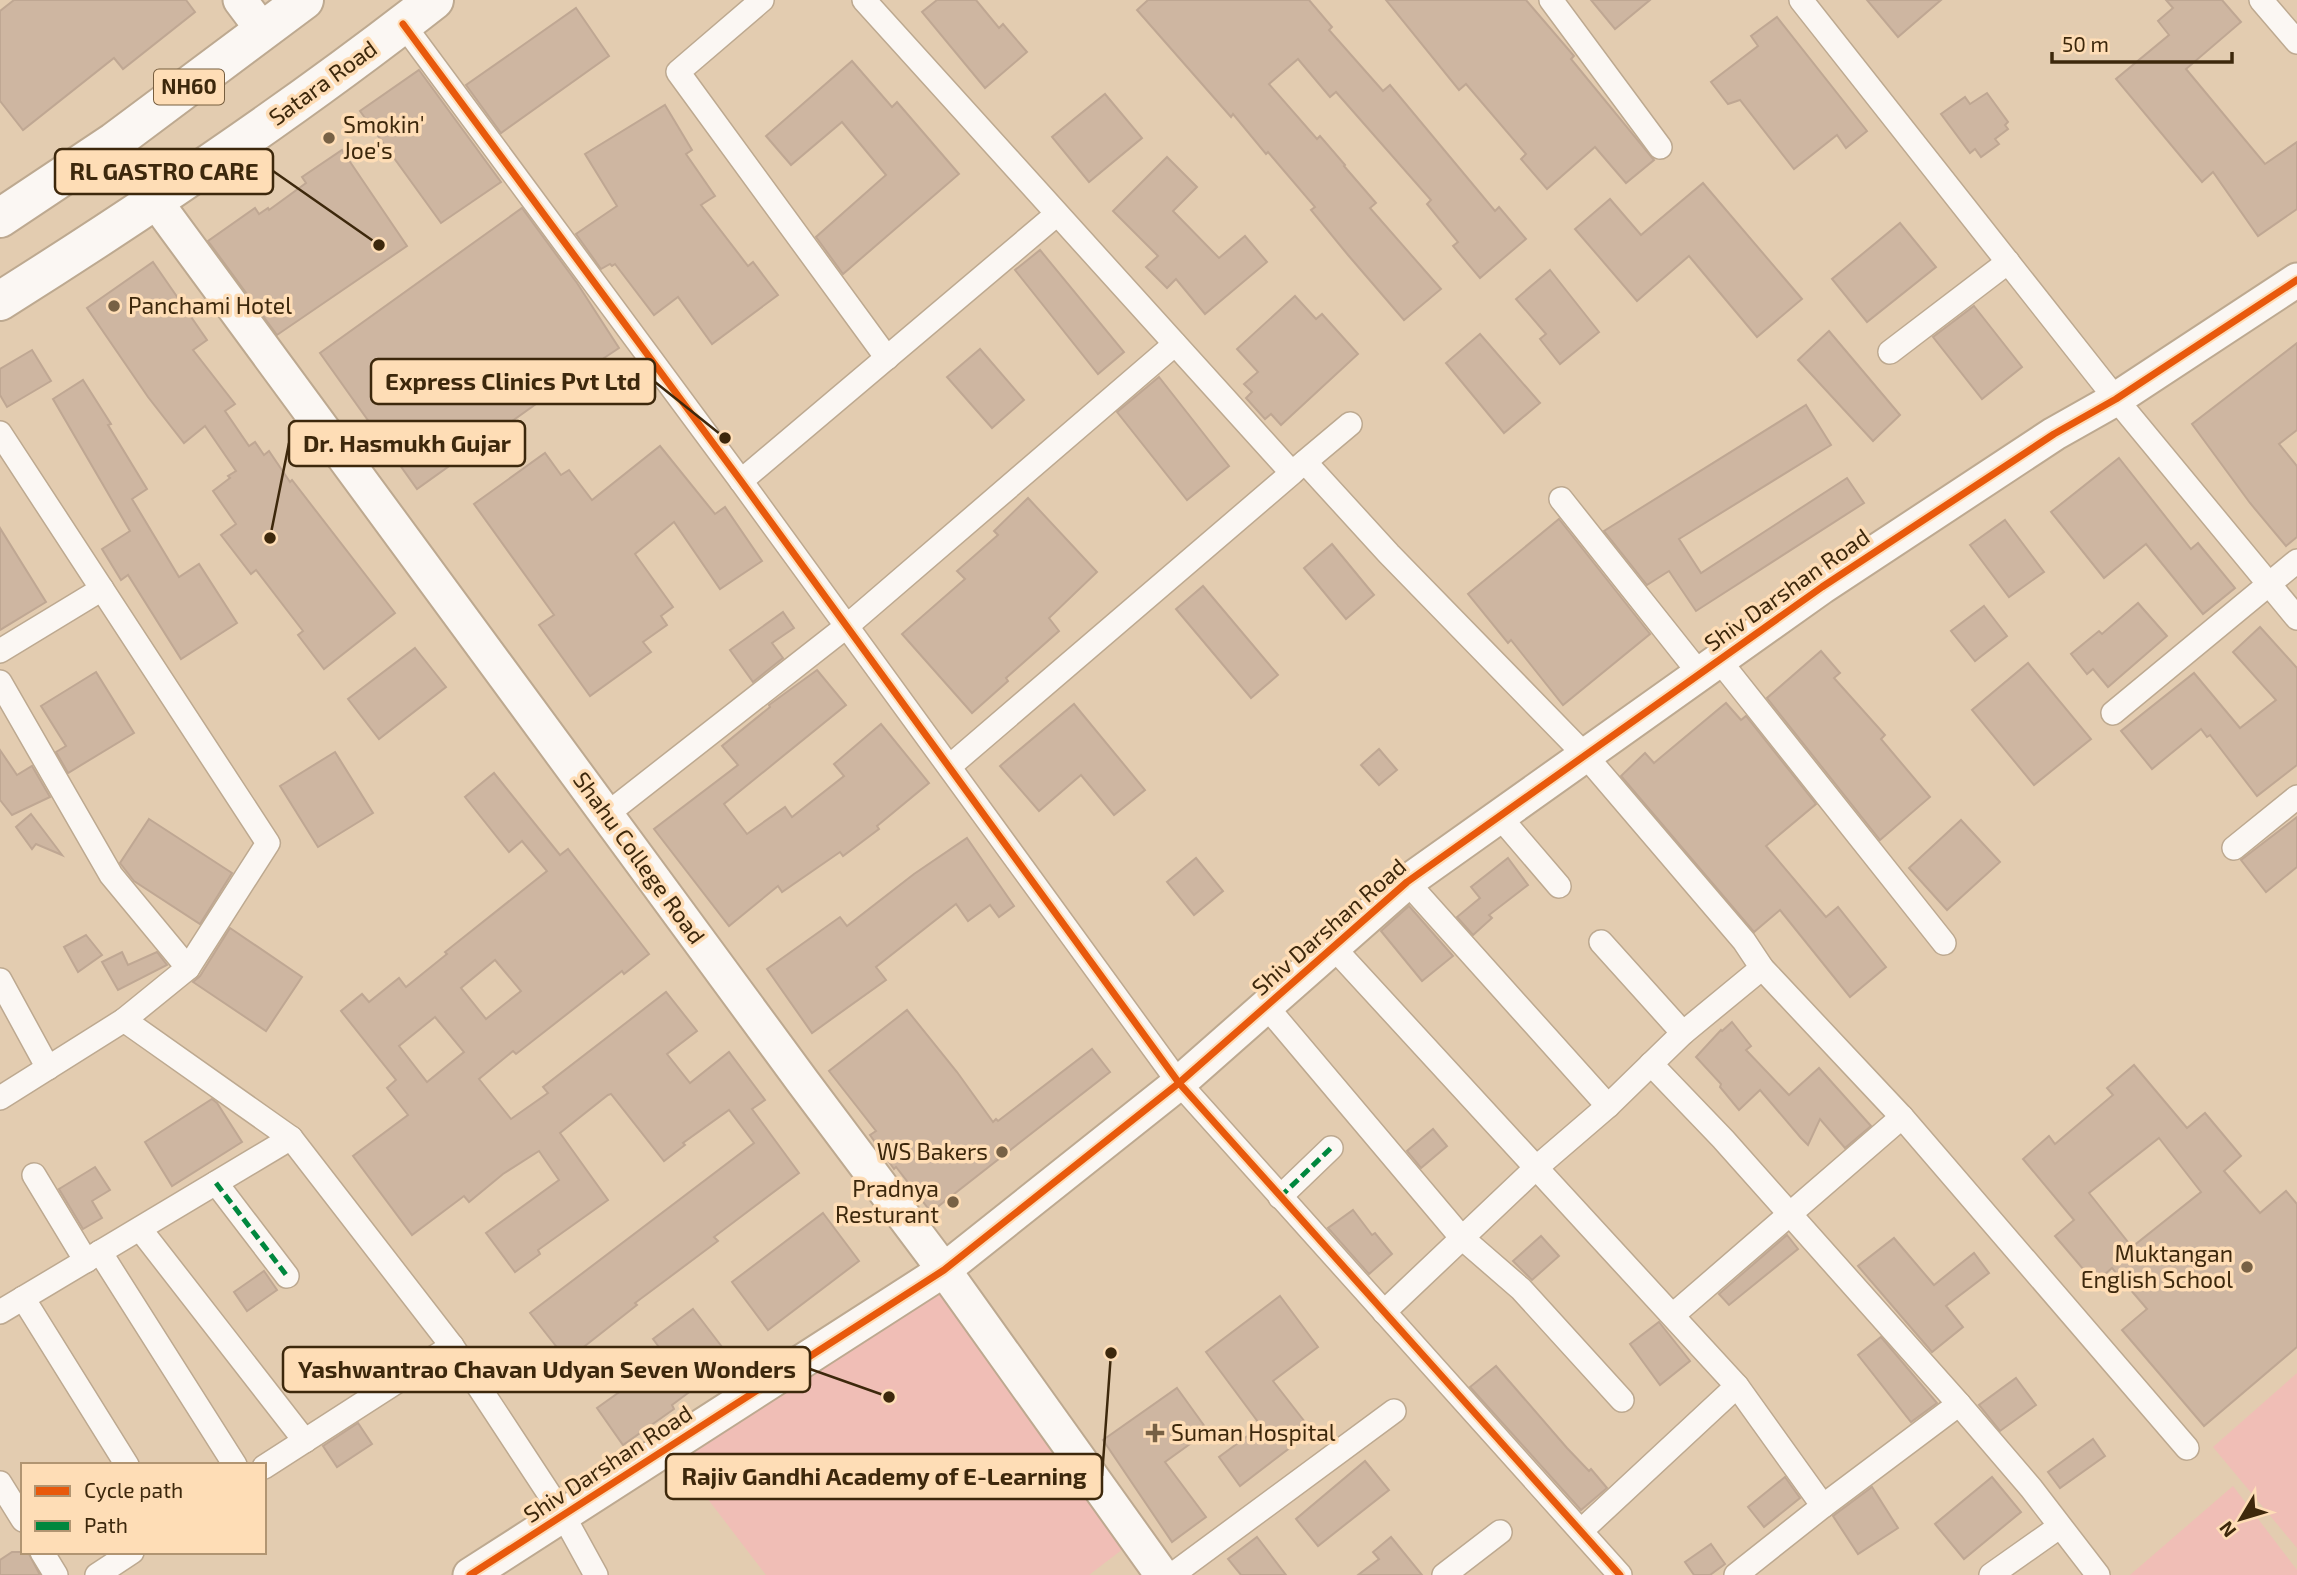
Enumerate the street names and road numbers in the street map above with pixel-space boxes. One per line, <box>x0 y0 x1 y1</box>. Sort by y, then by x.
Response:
street label: Satara Road <box>263 34 382 131</box>
road number: NH60 <box>154 70 224 104</box>
street label: Shiv Darshan Road <box>1699 522 1874 657</box>
street label: Shahu College Road <box>568 766 712 949</box>
street label: Shiv Darshan Road <box>1246 852 1411 1001</box>
street label: Shiv Darshan Road <box>518 1398 697 1528</box>

